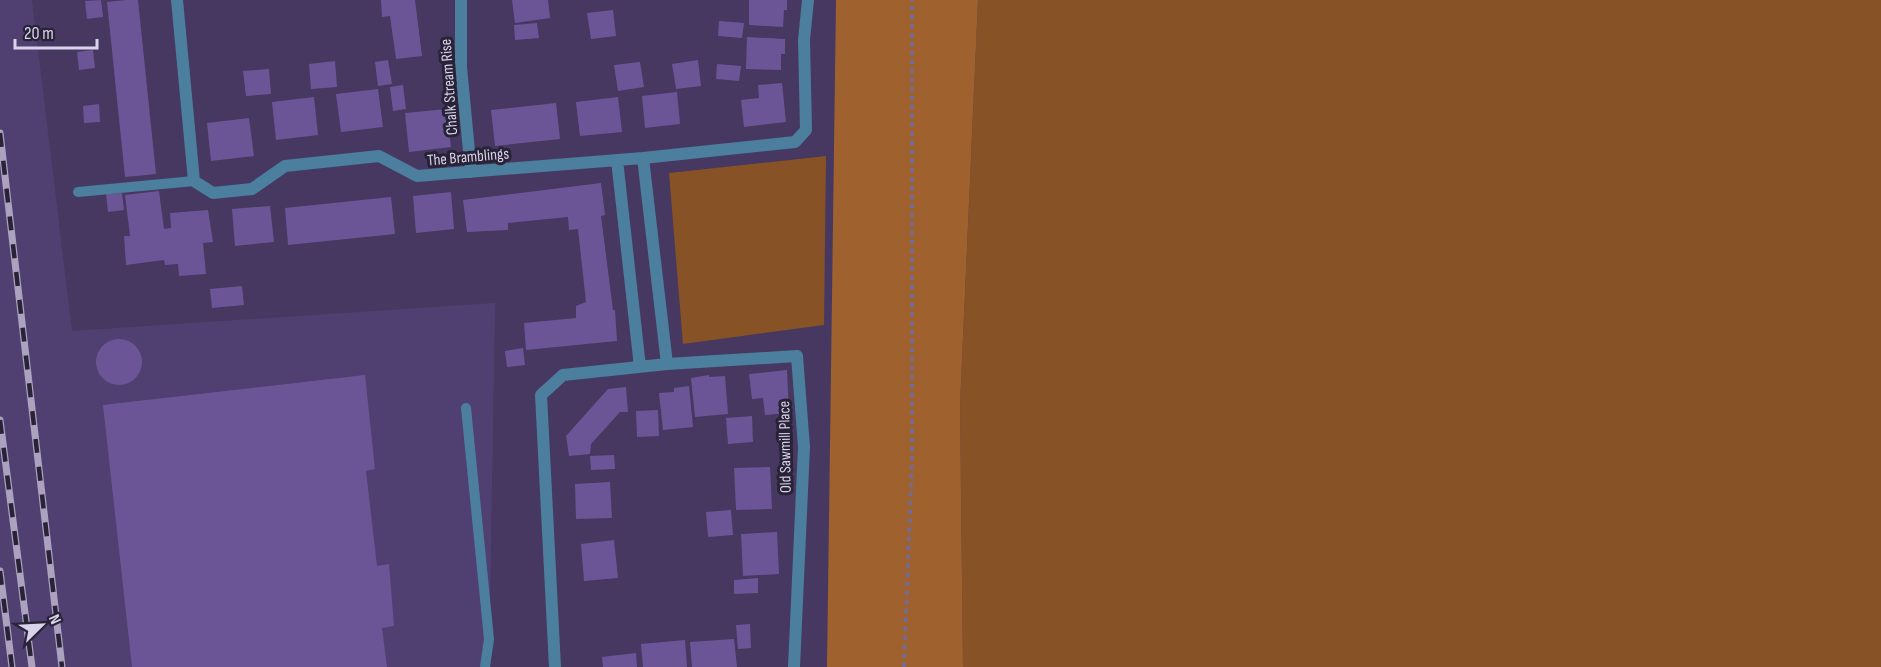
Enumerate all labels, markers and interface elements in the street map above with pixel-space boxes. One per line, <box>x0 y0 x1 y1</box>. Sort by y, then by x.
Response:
scale bar <box>15 12 98 50</box>
text: 20 m <box>24 23 54 44</box>
street label: Chalk Stream Rise <box>437 38 462 136</box>
street label: The Bramblings <box>426 144 510 171</box>
street label: Old Sawmill Place <box>775 401 796 493</box>
north arrow <box>12 595 72 655</box>
text: N <box>44 612 65 627</box>

